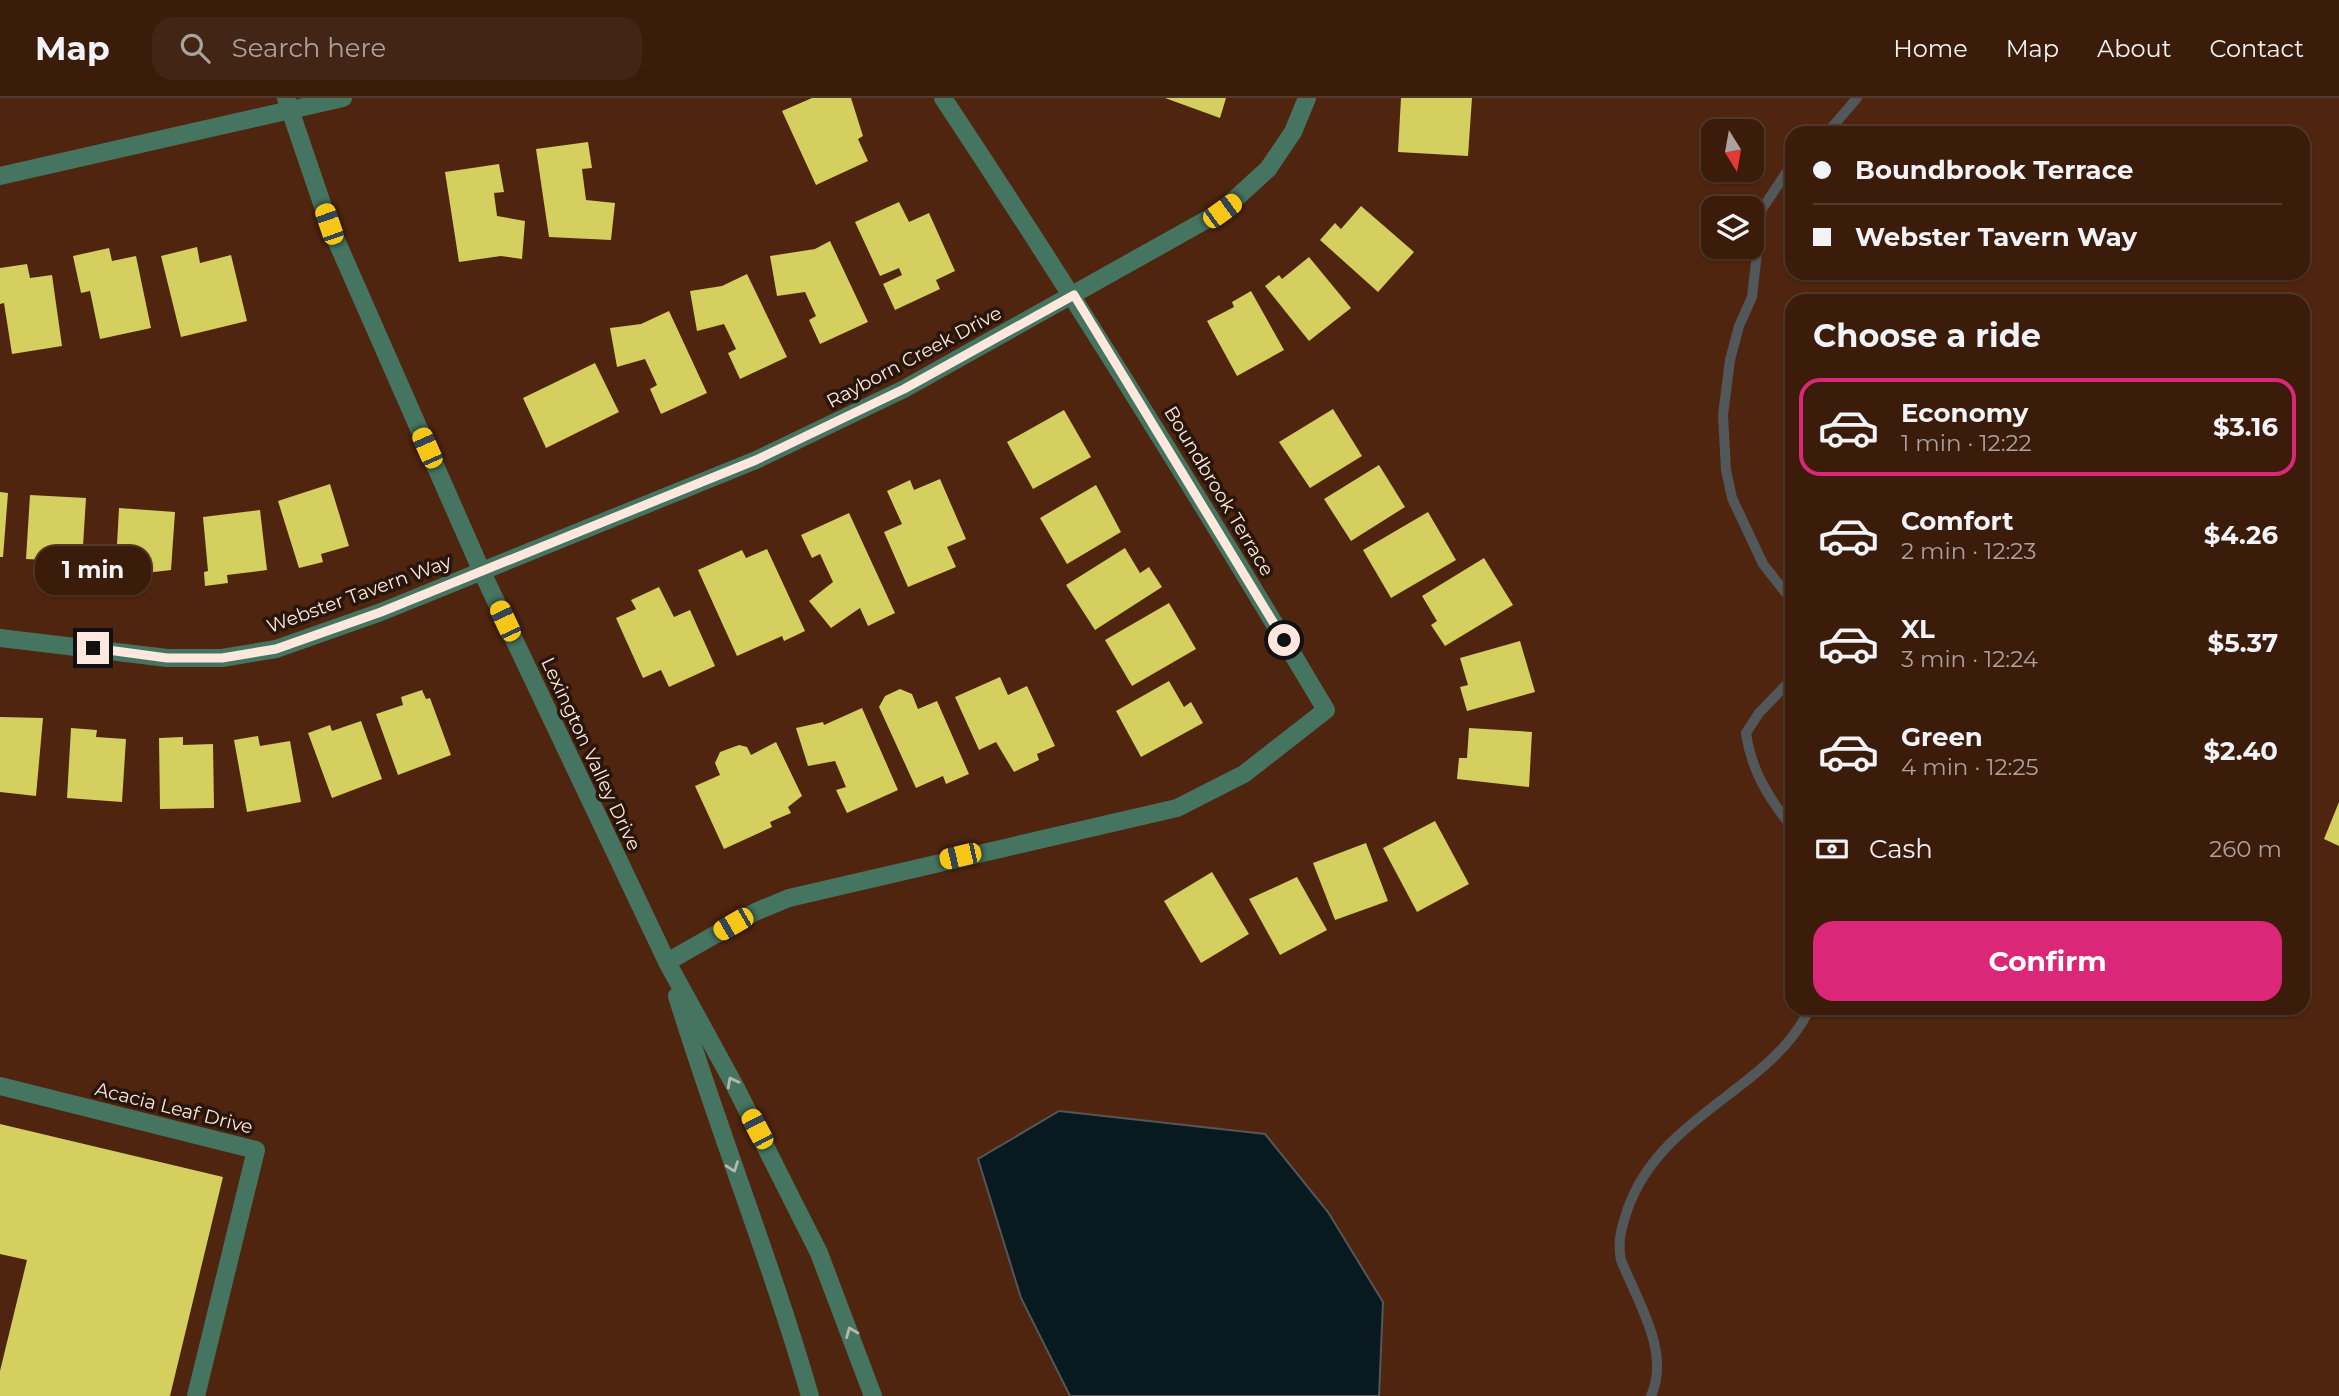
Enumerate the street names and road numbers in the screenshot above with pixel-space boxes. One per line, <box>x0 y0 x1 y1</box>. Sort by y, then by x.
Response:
street label: Rayborn Creek Drive <box>823 301 1005 413</box>
street label: Boundbrook Terrace <box>1159 402 1279 580</box>
street label: Webster Tavern Way <box>264 550 455 638</box>
street label: Lexington Valley Drive <box>536 654 646 854</box>
street label: Acacia Leaf Drive <box>93 1077 255 1139</box>

